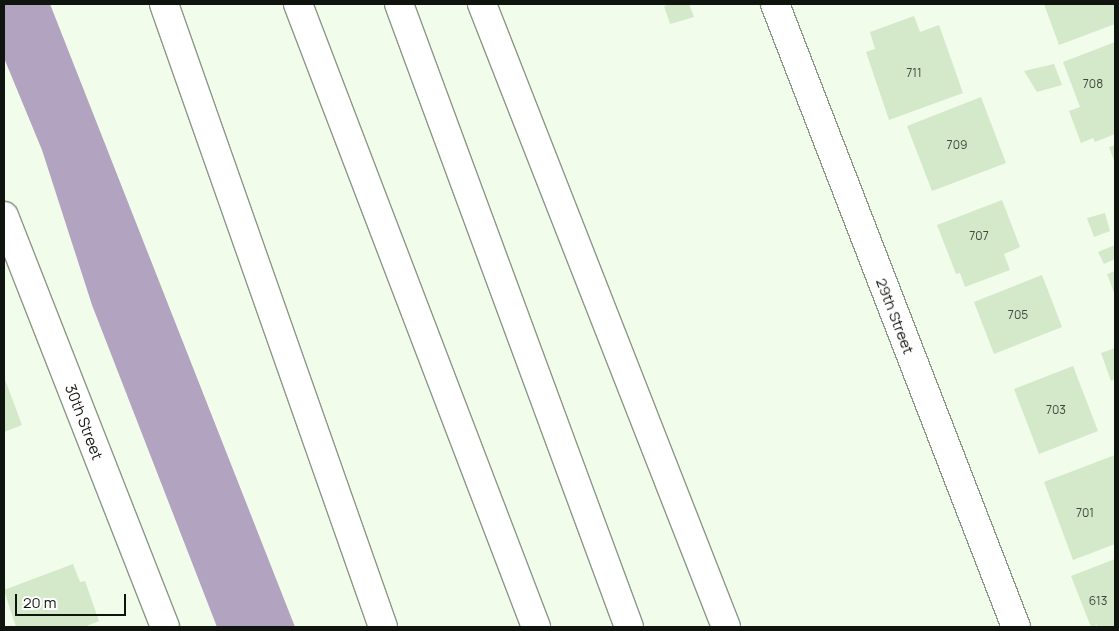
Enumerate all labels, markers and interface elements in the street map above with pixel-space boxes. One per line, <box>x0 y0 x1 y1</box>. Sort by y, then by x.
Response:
house number: 711 <box>906 66 922 80</box>
house number: 708 <box>1083 77 1103 91</box>
house number: 709 <box>947 138 967 152</box>
house number: 707 <box>969 229 989 243</box>
street label: 29th Street <box>872 276 918 356</box>
house number: 705 <box>1008 308 1028 322</box>
street label: 30th Street <box>61 382 107 462</box>
house number: 703 <box>1046 403 1066 417</box>
house number: 701 <box>1076 506 1094 520</box>
scale bar <box>18 584 129 616</box>
text: 20 m <box>23 592 56 613</box>
house number: 613 <box>1089 594 1107 608</box>

